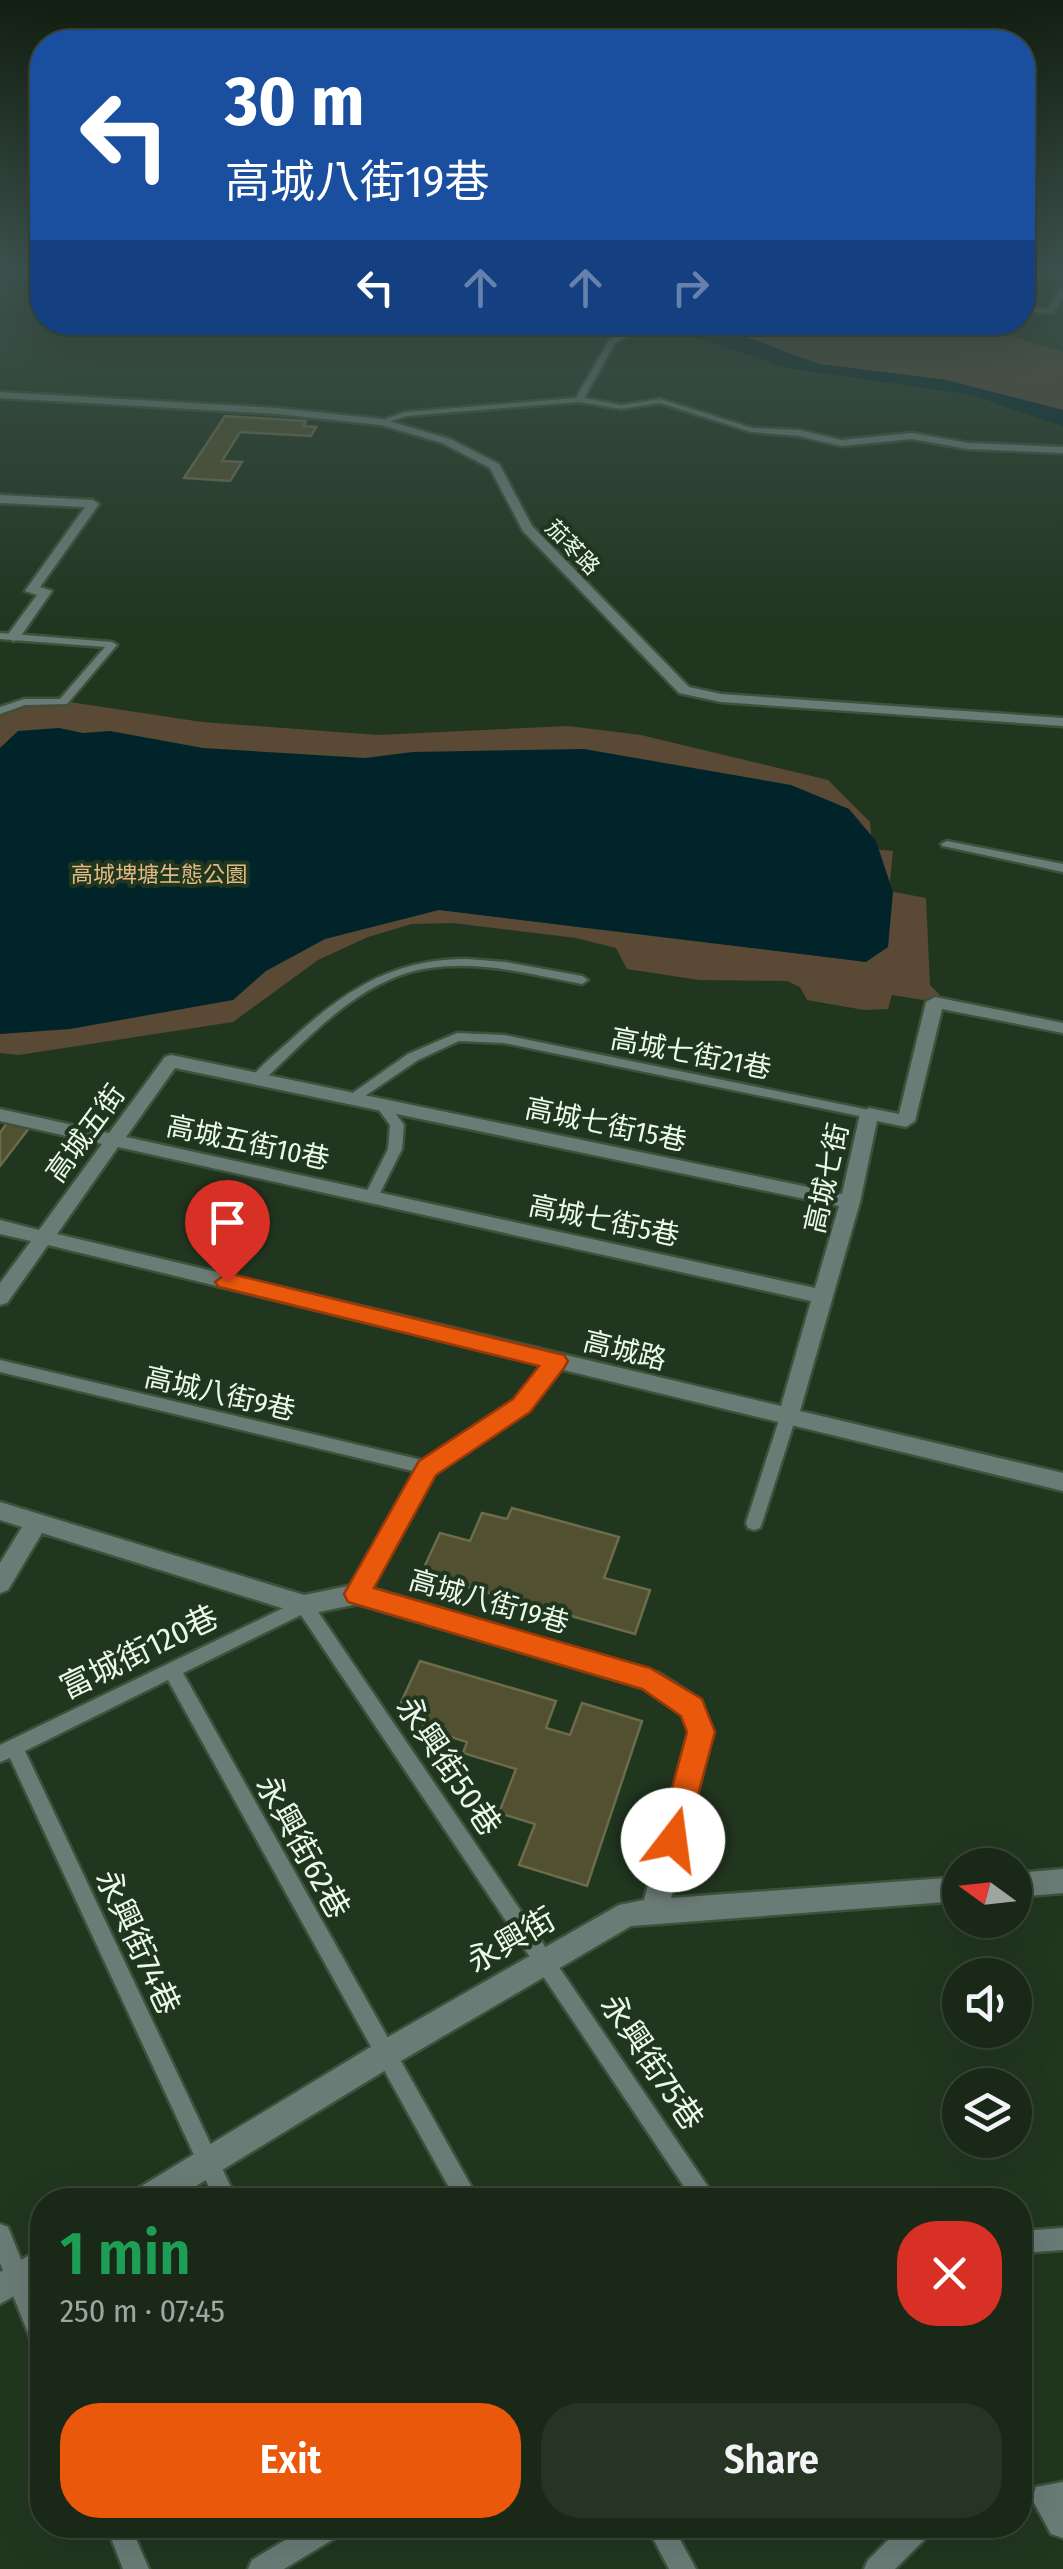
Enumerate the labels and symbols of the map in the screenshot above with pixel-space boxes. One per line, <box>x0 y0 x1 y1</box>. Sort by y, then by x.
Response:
street label: 茄苳路 <box>540 514 605 580</box>
park label: 高城埤塘生態公園 <box>71 861 247 888</box>
street label: 高城七街21巷 <box>608 1022 774 1085</box>
street label: 高城五街 <box>39 1078 132 1188</box>
street label: 高城七街15巷 <box>522 1091 689 1158</box>
street label: 高城五街10巷 <box>164 1109 332 1176</box>
street label: 高城七街 <box>798 1120 855 1236</box>
pin <box>185 1180 270 1283</box>
street label: 高城七街5巷 <box>526 1188 682 1253</box>
street label: 高城路 <box>580 1324 670 1377</box>
street label: 高城八街9巷 <box>141 1360 298 1427</box>
street label: 高城八街19巷 <box>405 1563 572 1640</box>
street label: 富城街120巷 <box>54 1597 224 1707</box>
street label: 永興街50巷 <box>389 1689 509 1843</box>
street label: 永興街62巷 <box>248 1769 358 1925</box>
position arrow <box>621 1788 725 1892</box>
north arrow <box>942 1848 1032 1938</box>
street label: 永興街74巷 <box>88 1864 188 2020</box>
street label: 永興街 <box>460 1900 562 1980</box>
street label: 永興街75巷 <box>593 1987 711 2137</box>

